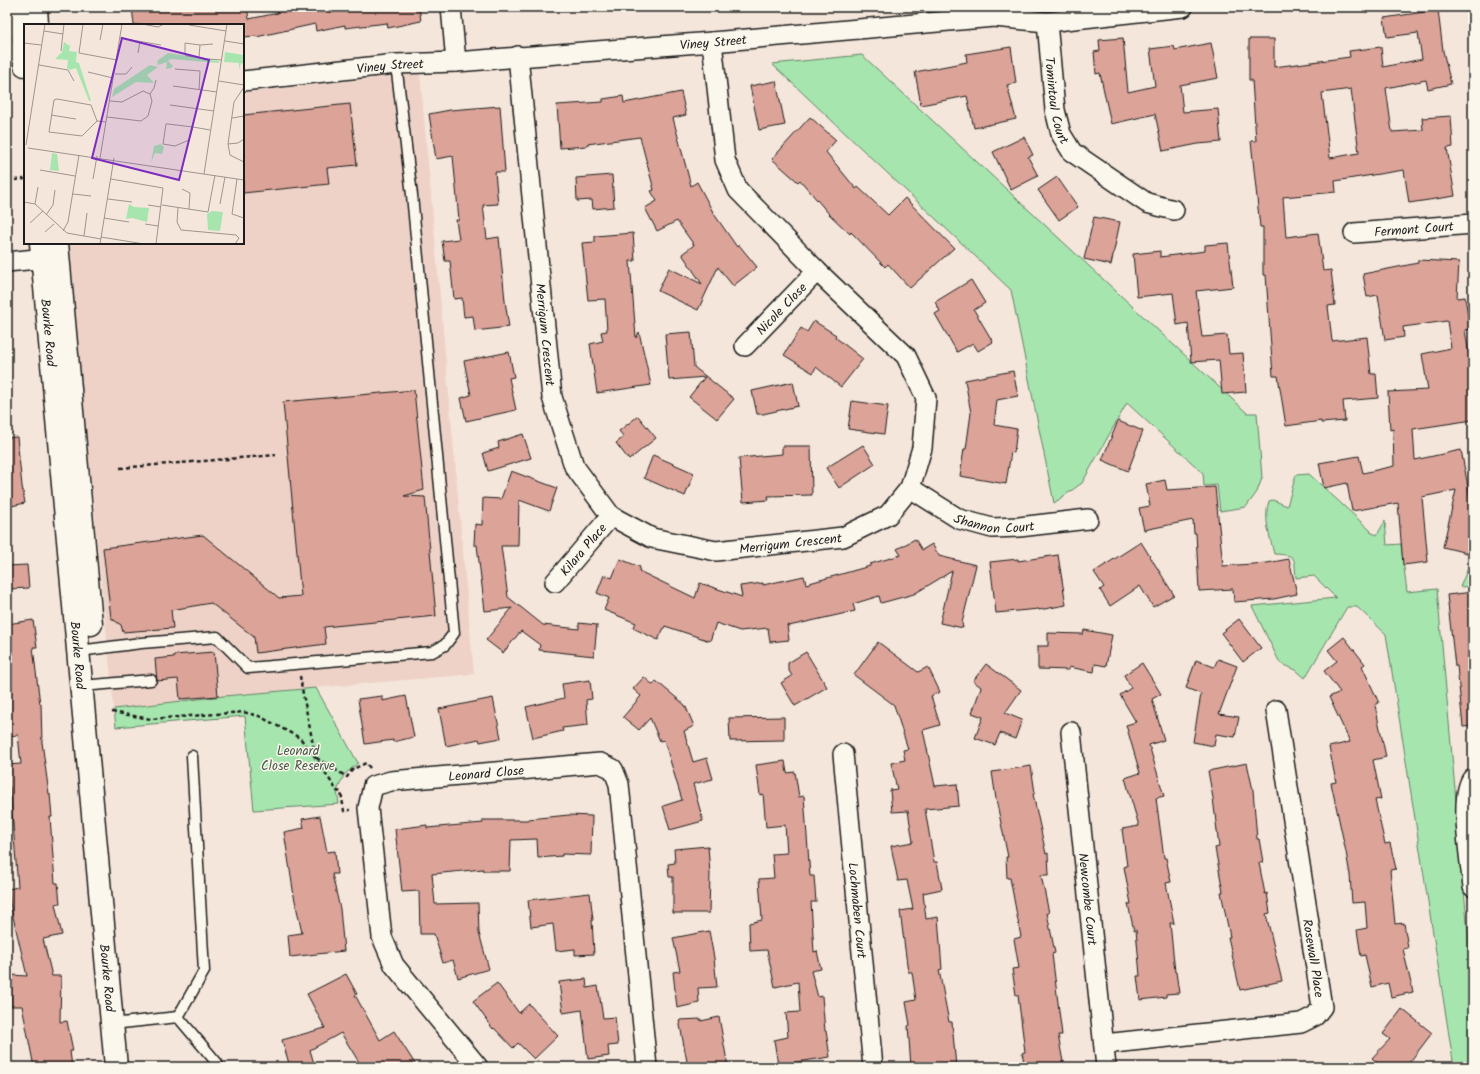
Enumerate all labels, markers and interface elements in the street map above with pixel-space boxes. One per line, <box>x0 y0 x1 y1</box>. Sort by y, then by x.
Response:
inset map <box>24 24 244 244</box>
street label: Viney Street <box>679 30 749 56</box>
street label: Viney Street <box>356 54 425 80</box>
street label: Tomintoul Court <box>1038 56 1074 150</box>
street label: Fermont Court <box>1373 216 1455 243</box>
street label: Nicole Close <box>752 278 813 341</box>
street label: Merrigum Crescent <box>529 282 560 388</box>
street label: Bourke Road <box>34 298 61 368</box>
street label: Shannon Court <box>949 509 1037 540</box>
street label: Kilara Place <box>555 519 613 581</box>
street label: Merrigum Crescent <box>738 528 844 560</box>
street label: Bourke Road <box>63 621 91 691</box>
park label: Leonard Close Reserve <box>261 741 335 777</box>
street label: Leonard Close <box>447 761 525 788</box>
street label: Newcombe Court <box>1072 852 1102 947</box>
street label: Lochmaben Court <box>841 861 872 960</box>
street label: Rosewall Place <box>1296 917 1329 999</box>
street label: Bourke Road <box>93 943 120 1013</box>

